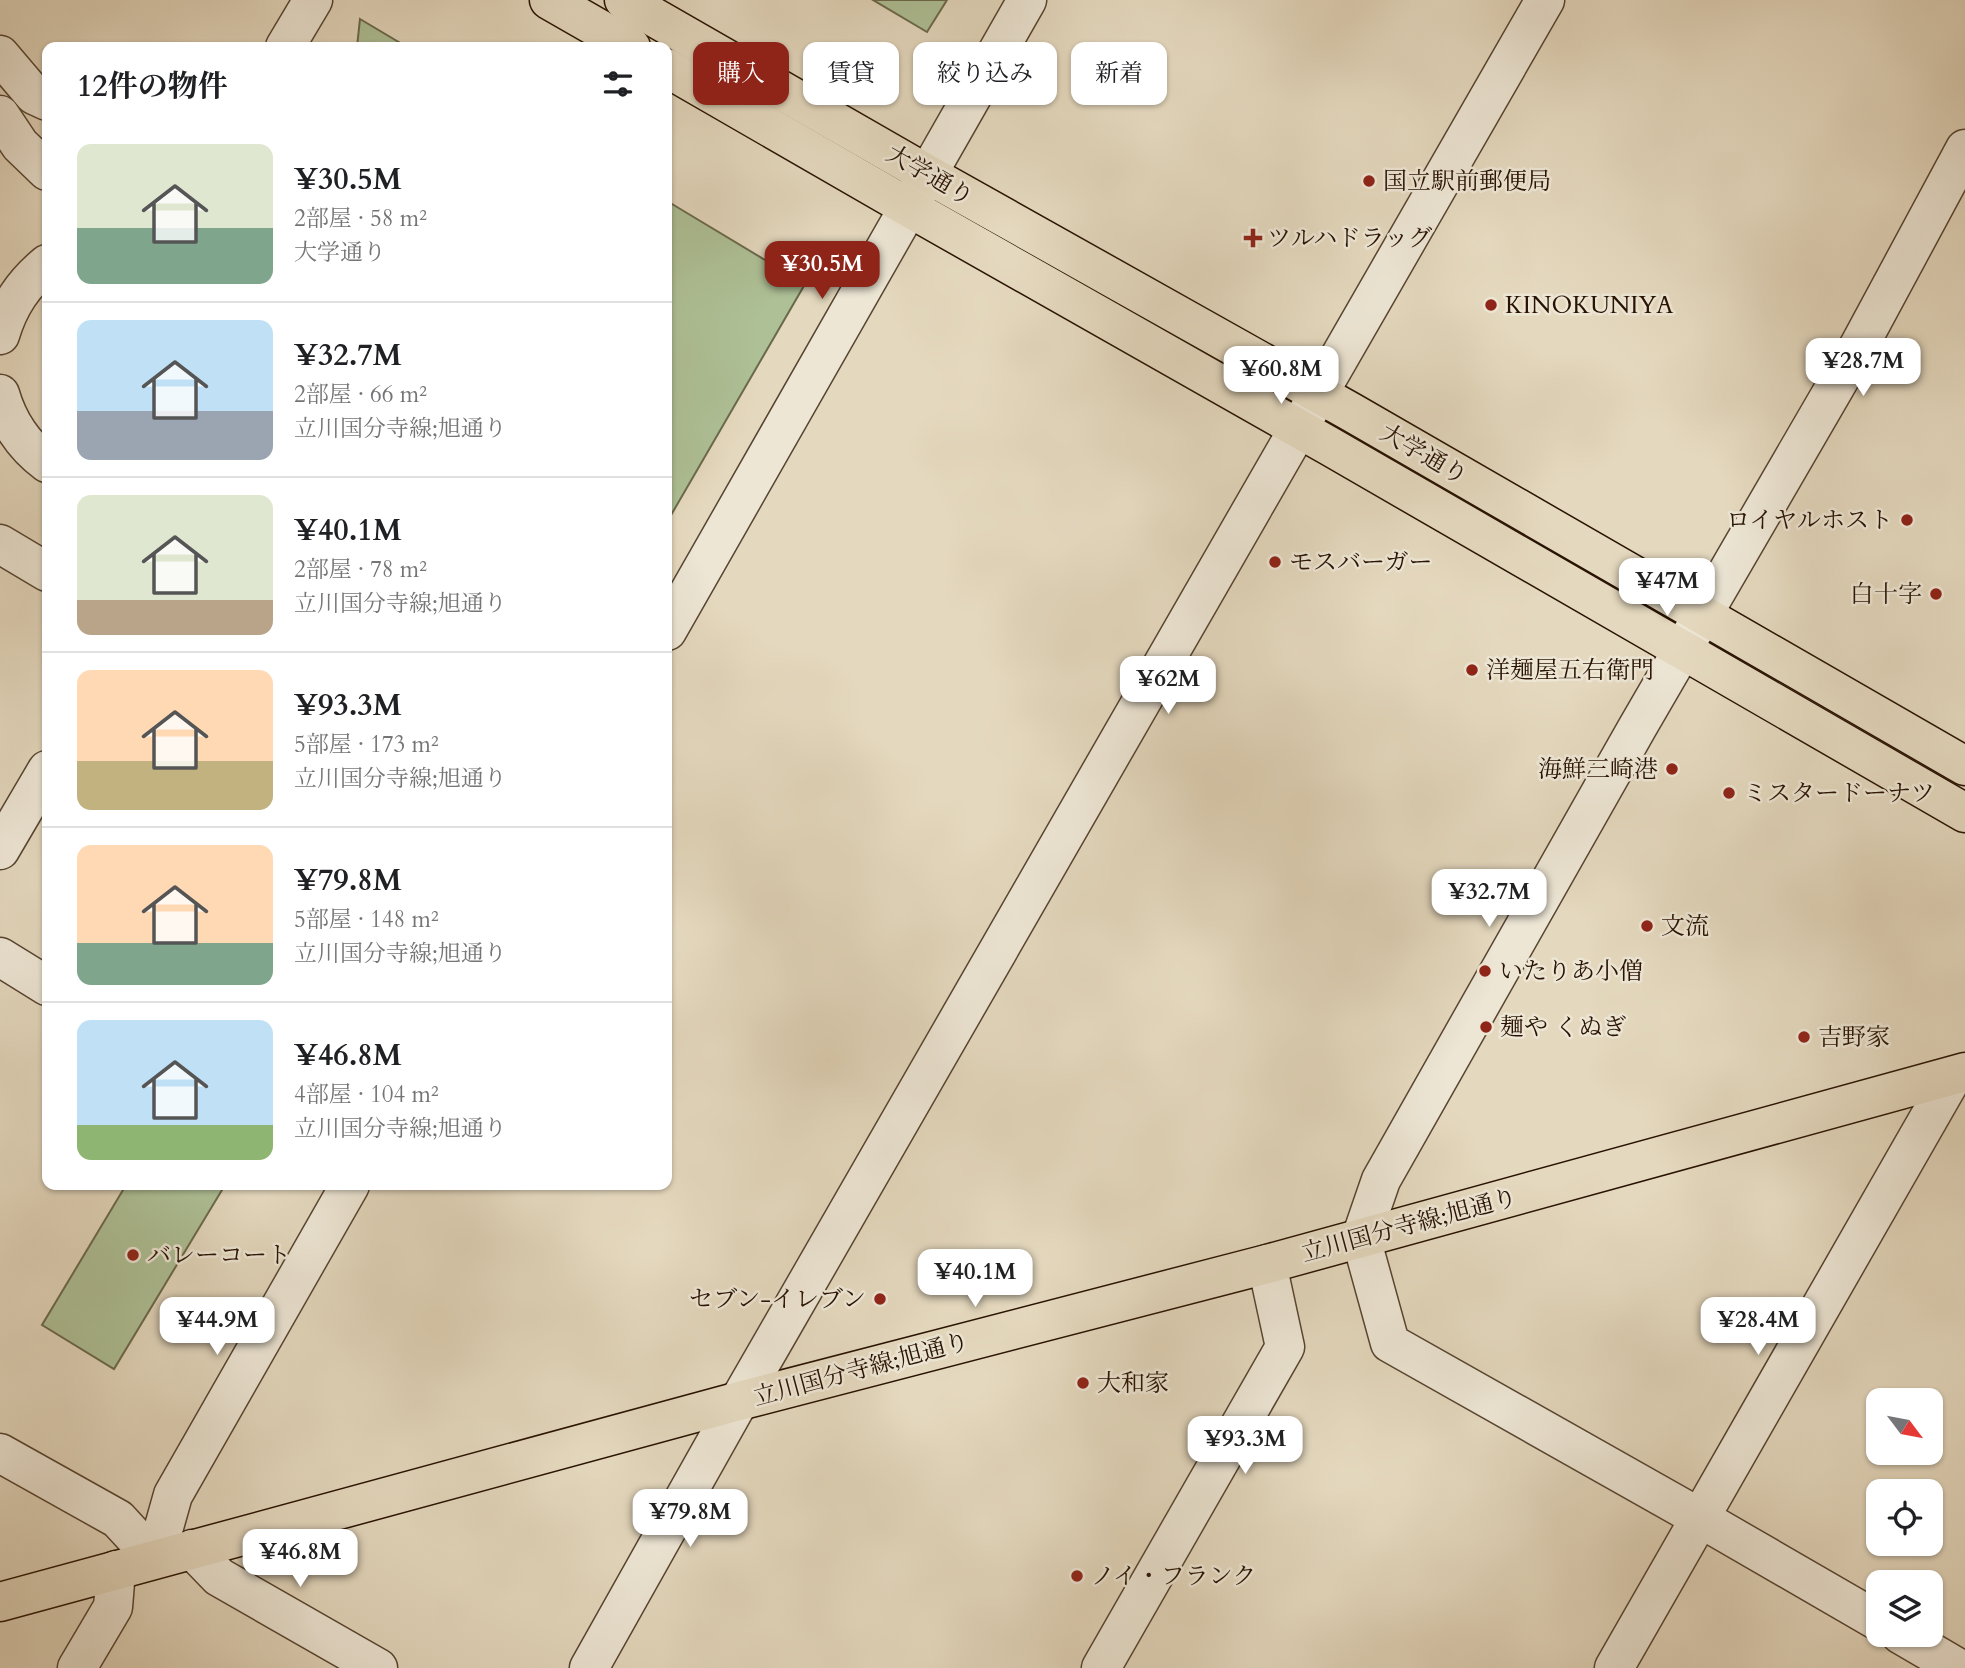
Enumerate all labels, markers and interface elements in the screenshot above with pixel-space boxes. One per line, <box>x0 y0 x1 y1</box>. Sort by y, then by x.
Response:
chip: 購入 <box>693 42 789 105</box>
chip: 賃貸 <box>803 42 899 105</box>
chip: 絞り込み <box>913 42 1057 105</box>
chip: 新着 <box>1071 42 1167 105</box>
icon: filters <box>599 65 637 103</box>
text: 12件の物件 <box>77 66 228 107</box>
street label: 大学通り <box>880 137 980 214</box>
text: ¥30.5M <box>294 159 402 200</box>
place label: 国立駅前郵便局 <box>1383 165 1551 198</box>
icon: home <box>133 172 217 256</box>
marker: 国立駅前郵便局 <box>1361 173 1377 189</box>
text: 2部屋 · 58 m² <box>294 203 427 234</box>
place label: ツルハドラッグ <box>1267 222 1432 255</box>
marker: ツルハドラッグ <box>1245 230 1261 246</box>
text: 大学通り <box>294 237 386 268</box>
pin: ¥30.5M <box>765 242 879 301</box>
text: ¥30.5M <box>781 248 863 279</box>
place label: KINOKUNIYA <box>1505 289 1674 322</box>
marker: KINOKUNIYA <box>1483 297 1499 313</box>
text: ¥32.7M <box>294 335 402 376</box>
pin: ¥28.7M <box>1806 338 1920 398</box>
text: ¥28.7M <box>1822 345 1904 376</box>
pin: ¥60.8M <box>1224 346 1338 406</box>
icon: home <box>133 348 217 432</box>
text: ¥60.8M <box>1240 353 1322 384</box>
text: 2部屋 · 66 m² <box>294 379 427 410</box>
text: 立川国分寺線;旭通り <box>294 413 507 444</box>
street label: 大学通り <box>1374 416 1474 493</box>
place label: ロイヤルホスト <box>1726 504 1893 537</box>
text: ¥40.1M <box>294 510 402 551</box>
marker: ロイヤルホスト <box>1899 512 1915 528</box>
icon: home <box>133 523 217 607</box>
place label: モスバーガー <box>1289 546 1433 579</box>
text: 2部屋 · 78 m² <box>294 554 427 585</box>
marker: モスバーガー <box>1267 554 1283 570</box>
pin: ¥47M <box>1626 558 1708 618</box>
text: ¥47M <box>1635 565 1699 596</box>
place label: 白十字 <box>1850 578 1922 611</box>
marker: 白十字 <box>1928 586 1944 602</box>
text: 立川国分寺線;旭通り <box>294 588 507 619</box>
place label: 洋麺屋五右衛門 <box>1486 654 1654 687</box>
pin: ¥62M <box>1127 656 1209 716</box>
marker: 洋麺屋五右衛門 <box>1464 662 1480 678</box>
text: ¥62M <box>1136 663 1200 694</box>
text: ¥93.3M <box>294 685 402 726</box>
icon: home <box>133 698 217 782</box>
text: 5部屋 · 173 m² <box>294 729 439 760</box>
place label: 海鮮三崎港 <box>1538 753 1658 786</box>
marker: 海鮮三崎港 <box>1664 761 1680 777</box>
text: 立川国分寺線;旭通り <box>294 763 507 794</box>
place label: ミスタードーナツ <box>1743 777 1935 810</box>
marker: ミスタードーナツ <box>1721 785 1737 801</box>
text: ¥79.8M <box>294 860 402 901</box>
pin: ¥32.7M <box>1432 870 1546 929</box>
icon: home <box>133 873 217 957</box>
text: ¥32.7M <box>1448 876 1530 907</box>
text: 5部屋 · 148 m² <box>294 904 439 935</box>
place label: 文流 <box>1661 910 1709 943</box>
marker: 文流 <box>1639 918 1655 934</box>
text: 立川国分寺線;旭通り <box>294 938 507 969</box>
place label: いたりあ小僧 <box>1499 955 1643 988</box>
marker: いたりあ小僧 <box>1477 963 1493 979</box>
place label: 麺や くぬぎ <box>1500 1011 1626 1044</box>
marker: 麺や くぬぎ <box>1478 1019 1494 1035</box>
place label: 吉野家 <box>1818 1021 1890 1054</box>
marker: 吉野家 <box>1796 1029 1812 1045</box>
text: ¥46.8M <box>294 1035 402 1076</box>
icon: home <box>133 1048 217 1132</box>
text: 4部屋 · 104 m² <box>294 1079 439 1110</box>
text: 立川国分寺線;旭通り <box>294 1113 507 1144</box>
street label: 立川国分寺線;旭通り <box>1298 1181 1521 1270</box>
place label: バレーコート <box>147 1239 291 1272</box>
marker: バレーコート <box>125 1247 141 1263</box>
pin: ¥40.1M <box>918 1250 1032 1309</box>
text: ¥40.1M <box>934 1256 1016 1287</box>
place label: セブン-イレブン <box>689 1283 866 1316</box>
marker: セブン-イレブン <box>872 1291 888 1307</box>
pin: ¥44.9M <box>160 1298 274 1357</box>
pin: ¥28.4M <box>1701 1298 1815 1357</box>
text: ¥44.9M <box>176 1304 258 1335</box>
text: ¥28.4M <box>1717 1304 1799 1335</box>
street label: 立川国分寺線;旭通り <box>750 1325 973 1414</box>
place label: 大和家 <box>1097 1367 1169 1400</box>
marker: 大和家 <box>1075 1375 1091 1391</box>
north arrow <box>1866 1388 1942 1465</box>
map controls <box>1866 1388 1943 1647</box>
pin: ¥93.3M <box>1188 1416 1302 1476</box>
text: ¥93.3M <box>1204 1423 1286 1454</box>
button: locate <box>1866 1479 1943 1556</box>
pin: ¥79.8M <box>633 1490 747 1549</box>
text: ¥79.8M <box>649 1496 731 1527</box>
pin: ¥46.8M <box>243 1530 357 1589</box>
text: ¥46.8M <box>259 1536 341 1567</box>
place label: ノイ・フランク <box>1091 1560 1256 1593</box>
marker: ノイ・フランク <box>1069 1568 1085 1584</box>
button: layers <box>1866 1570 1943 1647</box>

